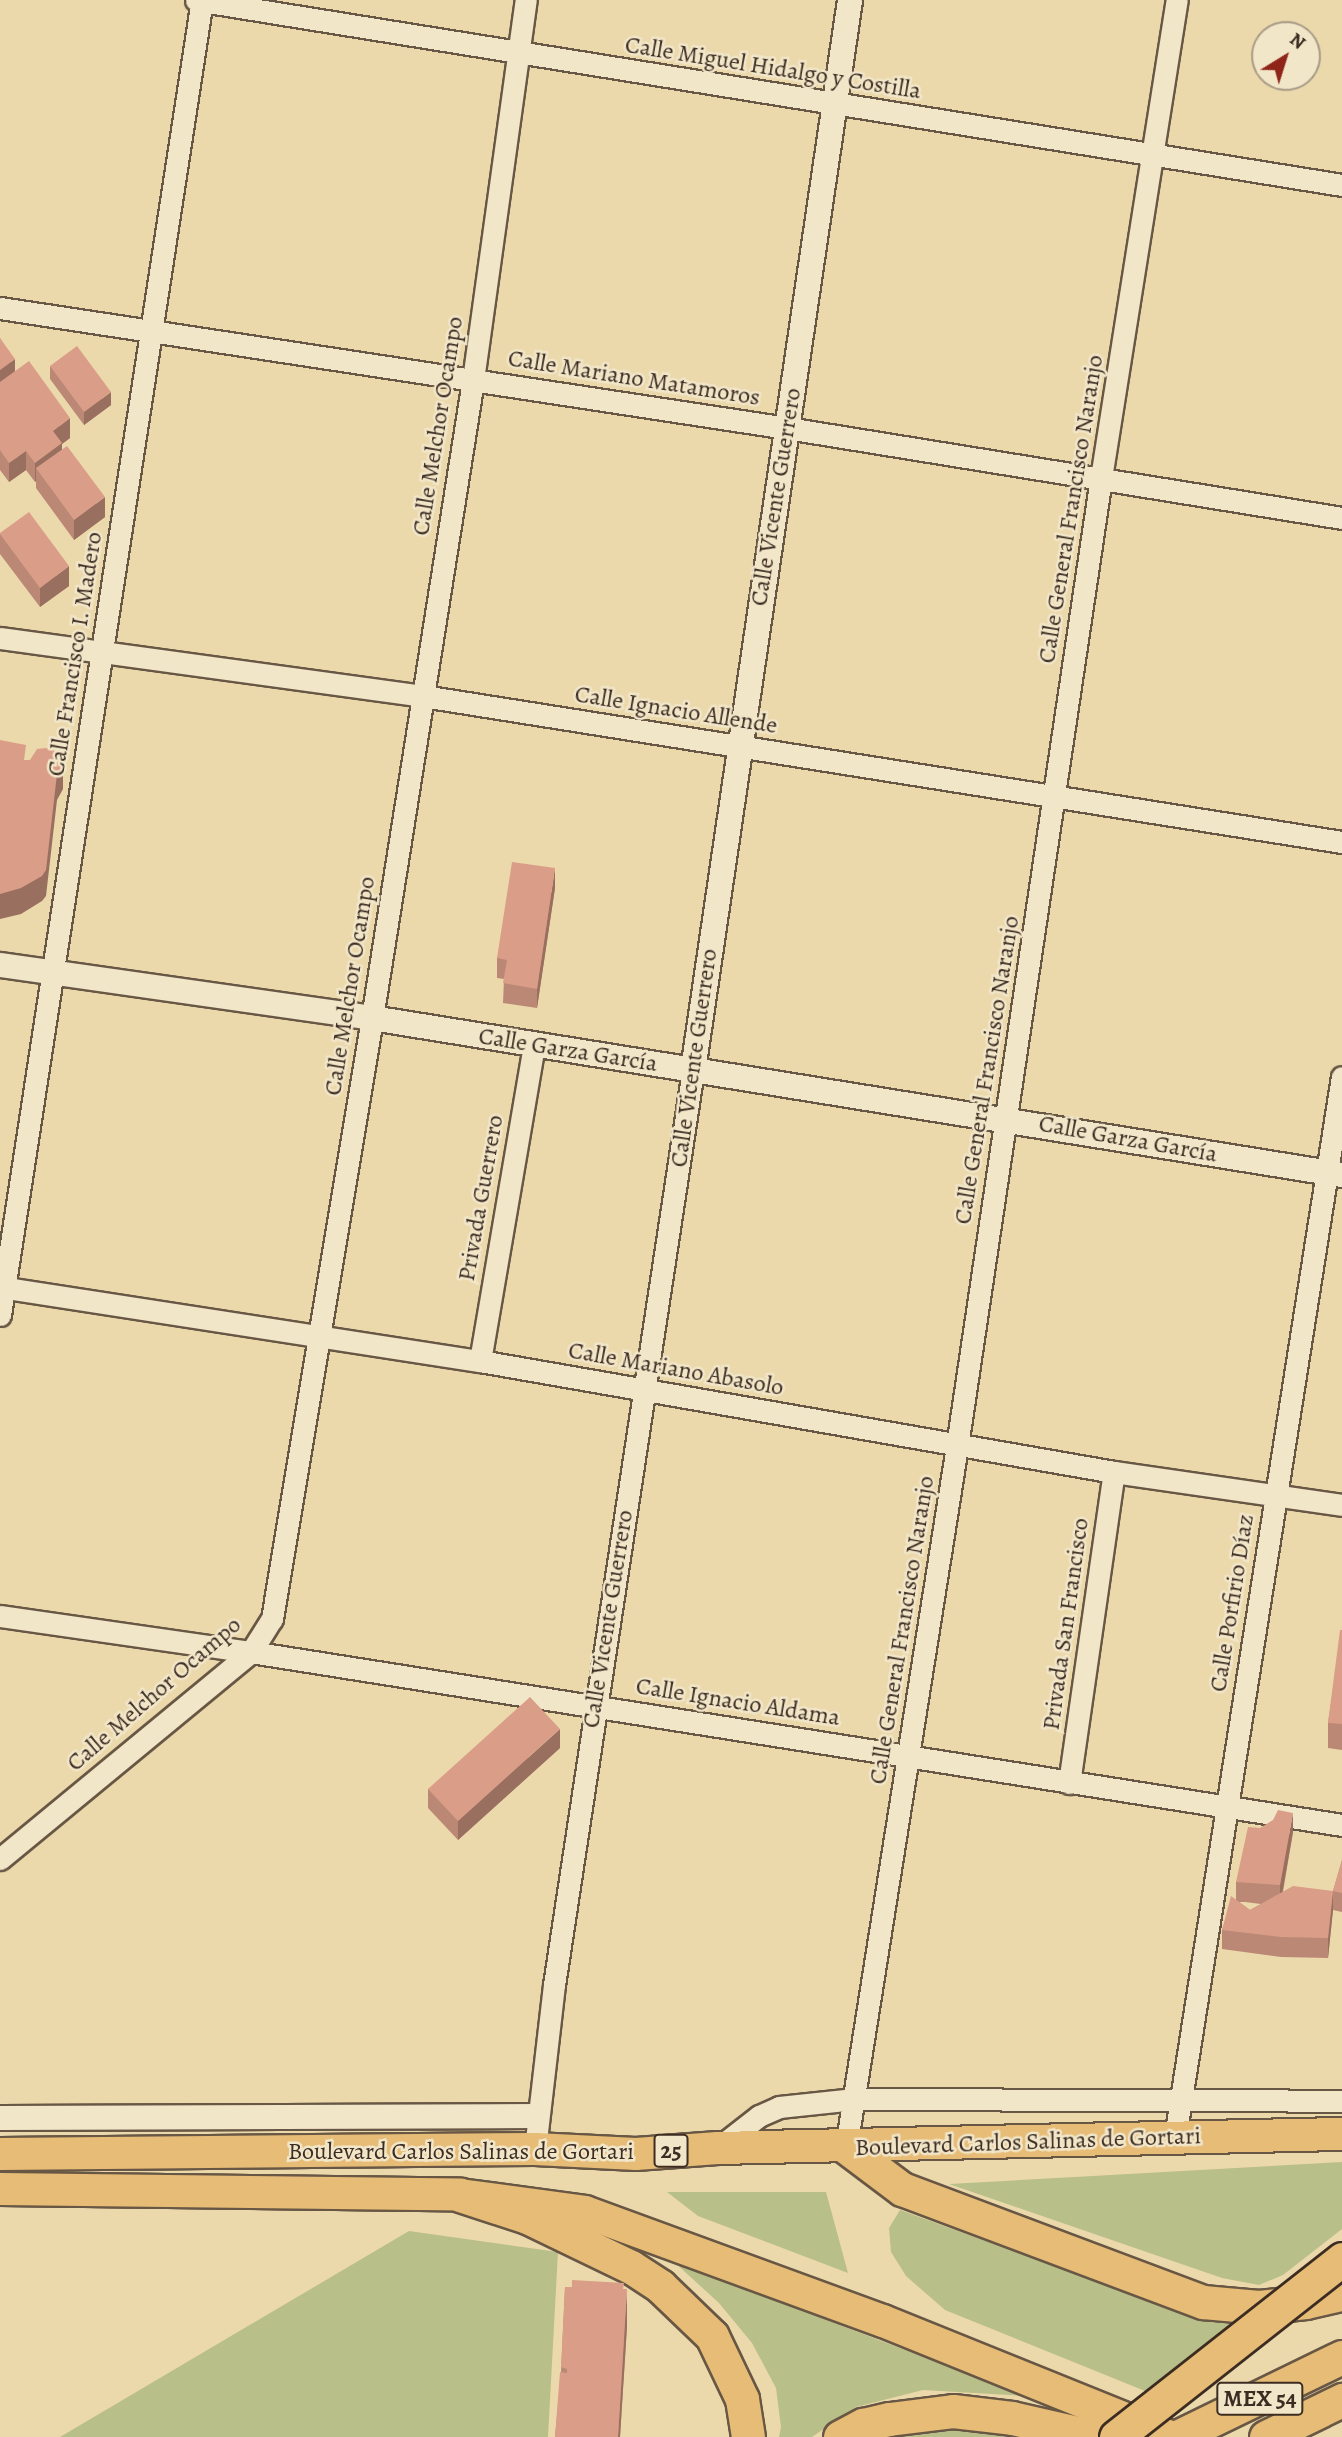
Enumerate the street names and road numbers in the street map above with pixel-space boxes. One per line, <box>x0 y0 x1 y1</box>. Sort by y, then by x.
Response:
street label: Calle Miguel Hidalgo y Costilla <box>623 30 923 106</box>
street label: Calle Melchor Ocampo <box>406 315 470 537</box>
street label: Calle Mariano Matamoros <box>506 344 762 412</box>
street label: Calle General Francisco Naranjo <box>1032 353 1110 665</box>
street label: Calle Vicente Guerrero <box>745 386 807 608</box>
street label: Calle Francisco I. Madero <box>41 530 109 778</box>
street label: Calle Ignacio Allende <box>573 680 779 740</box>
street label: Calle Melchor Ocampo <box>318 875 382 1097</box>
street label: Calle General Francisco Naranjo <box>948 914 1026 1226</box>
street label: Calle Vicente Guerrero <box>664 947 724 1169</box>
street label: Calle Garza García <box>477 1022 659 1078</box>
street label: Calle Garza García <box>1037 1109 1219 1169</box>
street label: Privada Guerrero <box>452 1113 510 1283</box>
street label: Calle Mariano Abasolo <box>566 1336 786 1402</box>
street label: Calle General Francisco Naranjo <box>863 1474 941 1786</box>
street label: Calle Vicente Guerrero <box>577 1508 639 1730</box>
street label: Calle Porfirio Díaz <box>1204 1512 1260 1694</box>
street label: Privada San Francisco <box>1037 1516 1095 1732</box>
street label: Calle Melchor Ocampo <box>61 1611 247 1777</box>
street label: Calle Ignacio Aldama <box>634 1672 842 1732</box>
street label: Boulevard Carlos Salinas de Gortari <box>854 2122 1202 2162</box>
road number: 25 <box>654 2132 688 2170</box>
street label: Boulevard Carlos Salinas de Gortari <box>288 2138 634 2166</box>
road number: MEX 54 <box>1216 2380 1304 2418</box>

